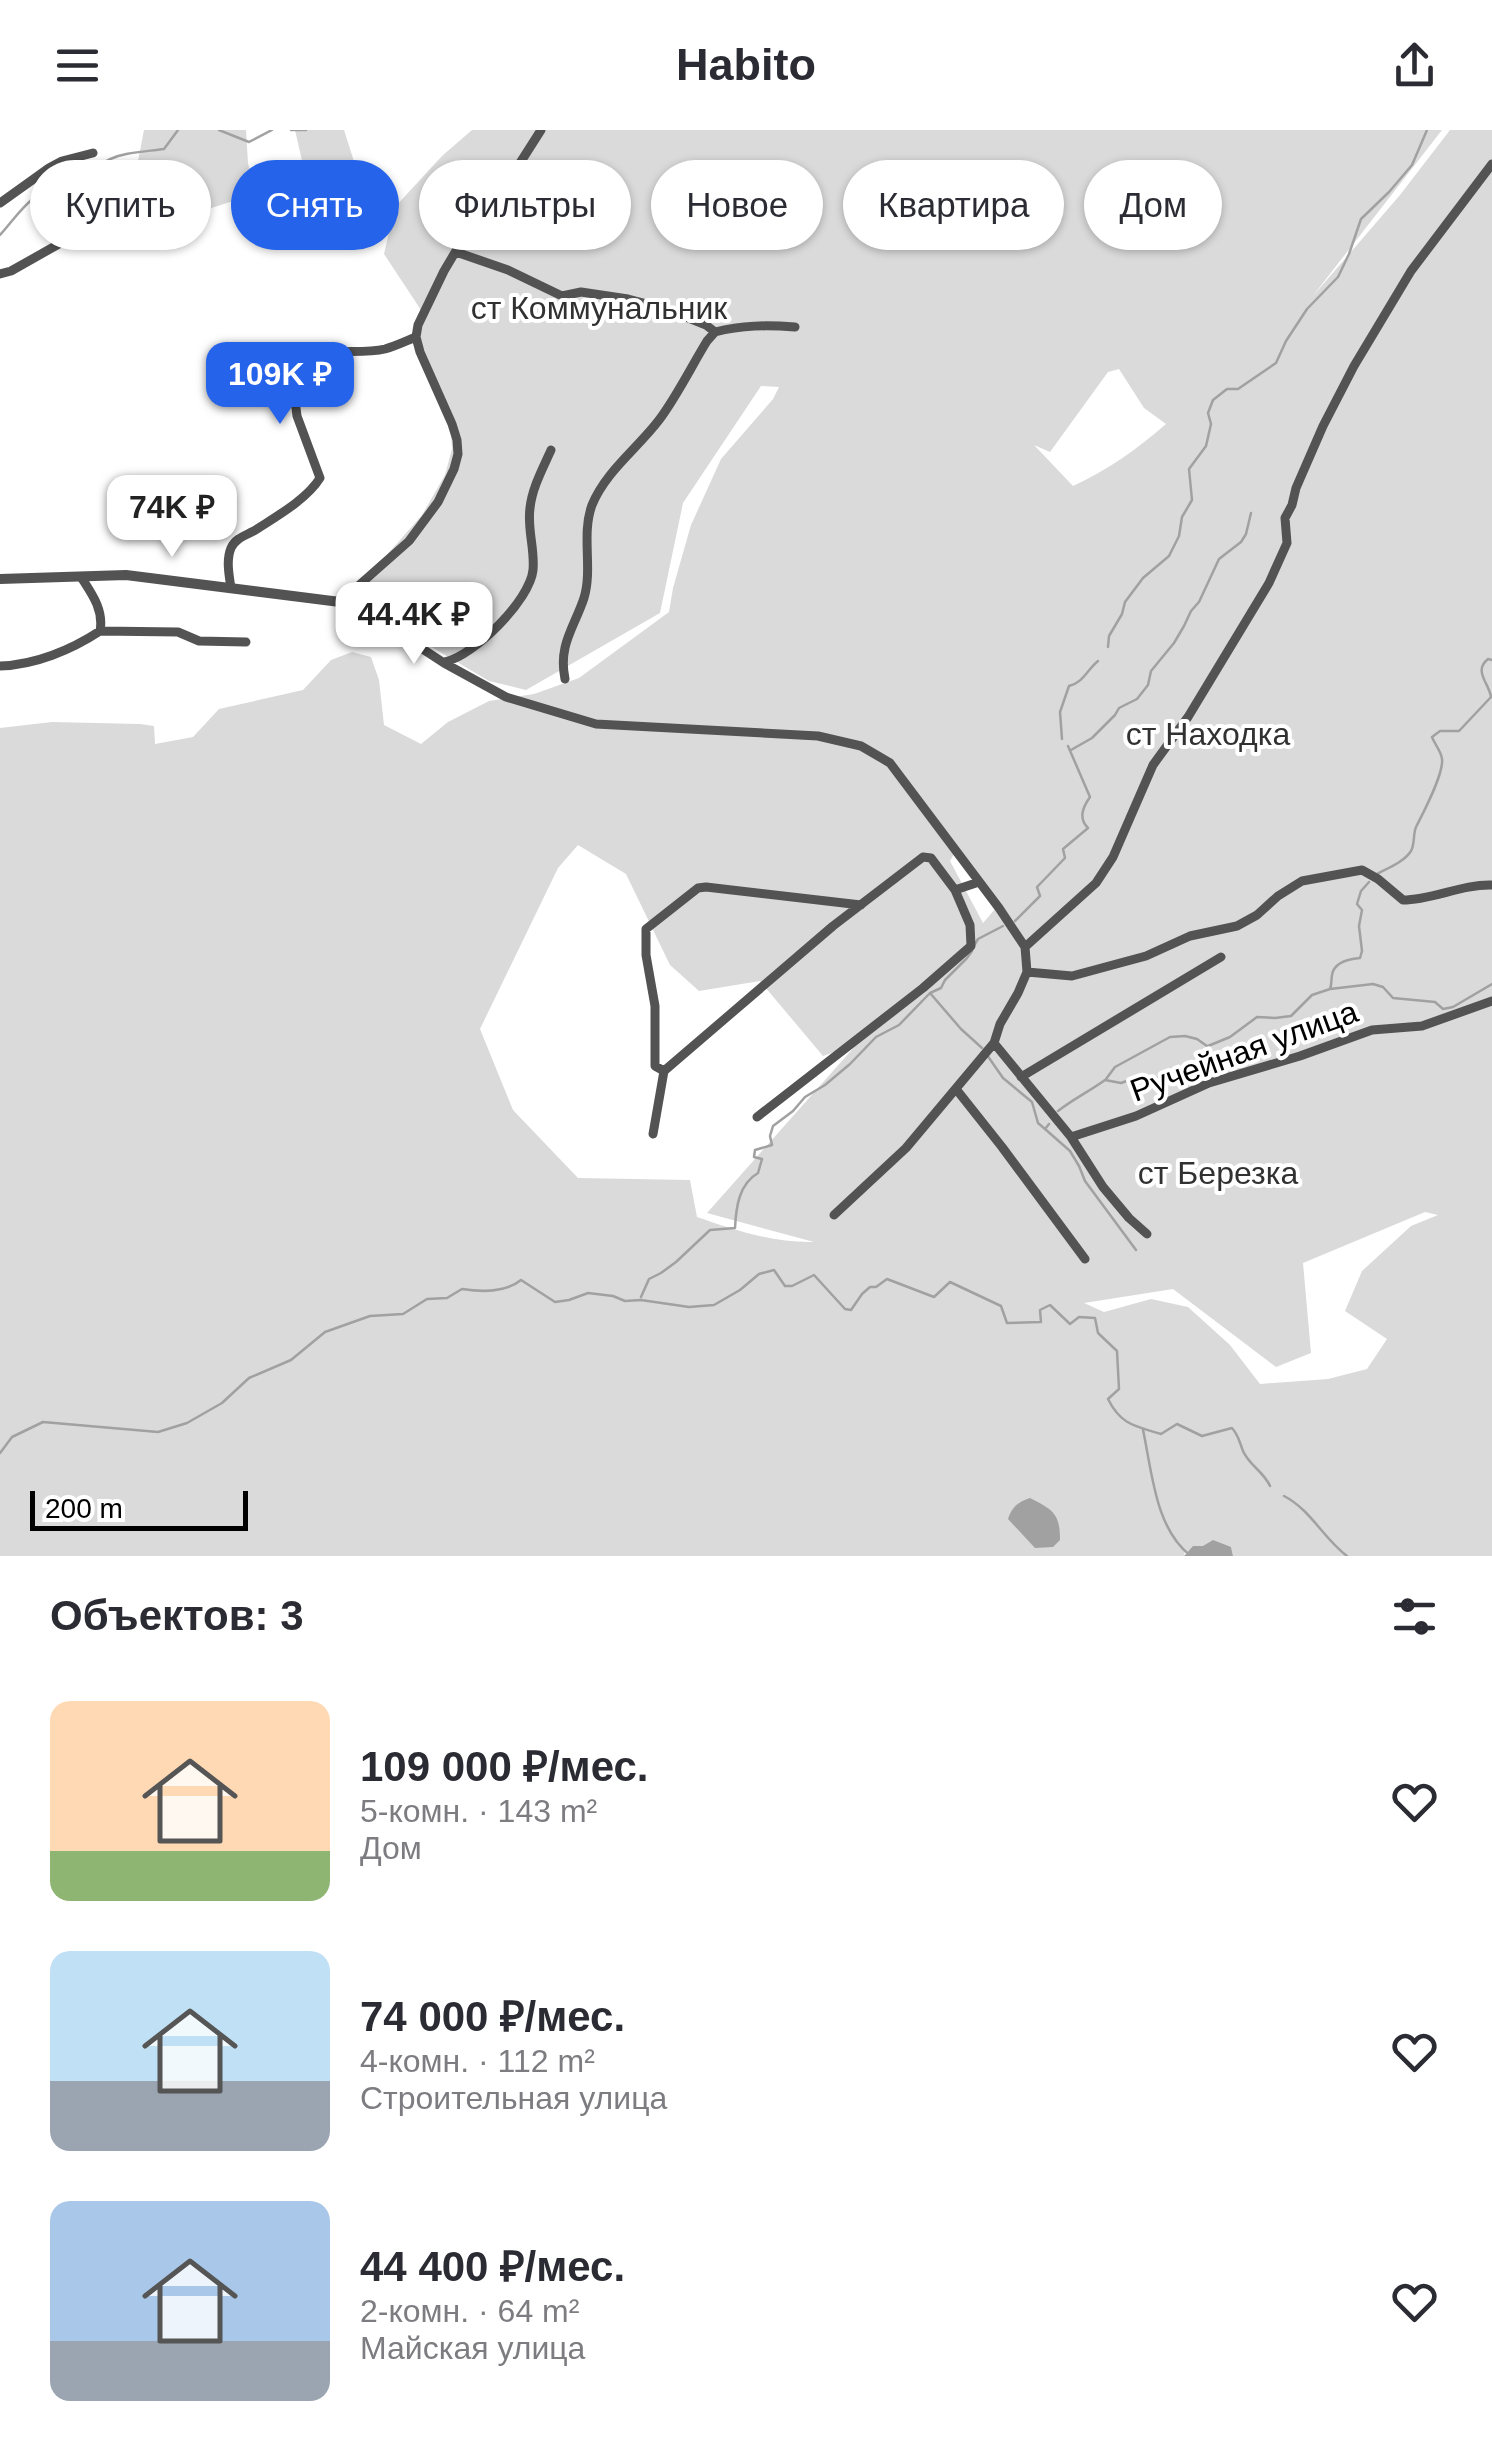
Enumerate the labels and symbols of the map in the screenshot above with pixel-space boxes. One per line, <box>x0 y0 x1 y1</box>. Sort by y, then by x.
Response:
park label: ст Коммунальник <box>471 290 728 326</box>
pin: 109K ₽ <box>199 342 361 427</box>
pin: 74K ₽ <box>102 475 242 560</box>
pin: 44.4K ₽ <box>322 582 506 667</box>
park label: ст Находка <box>1126 716 1290 752</box>
street label: Ручейная улица <box>1125 993 1363 1109</box>
park label: ст Березка <box>1138 1155 1298 1191</box>
scale bar <box>30 1486 248 1530</box>

